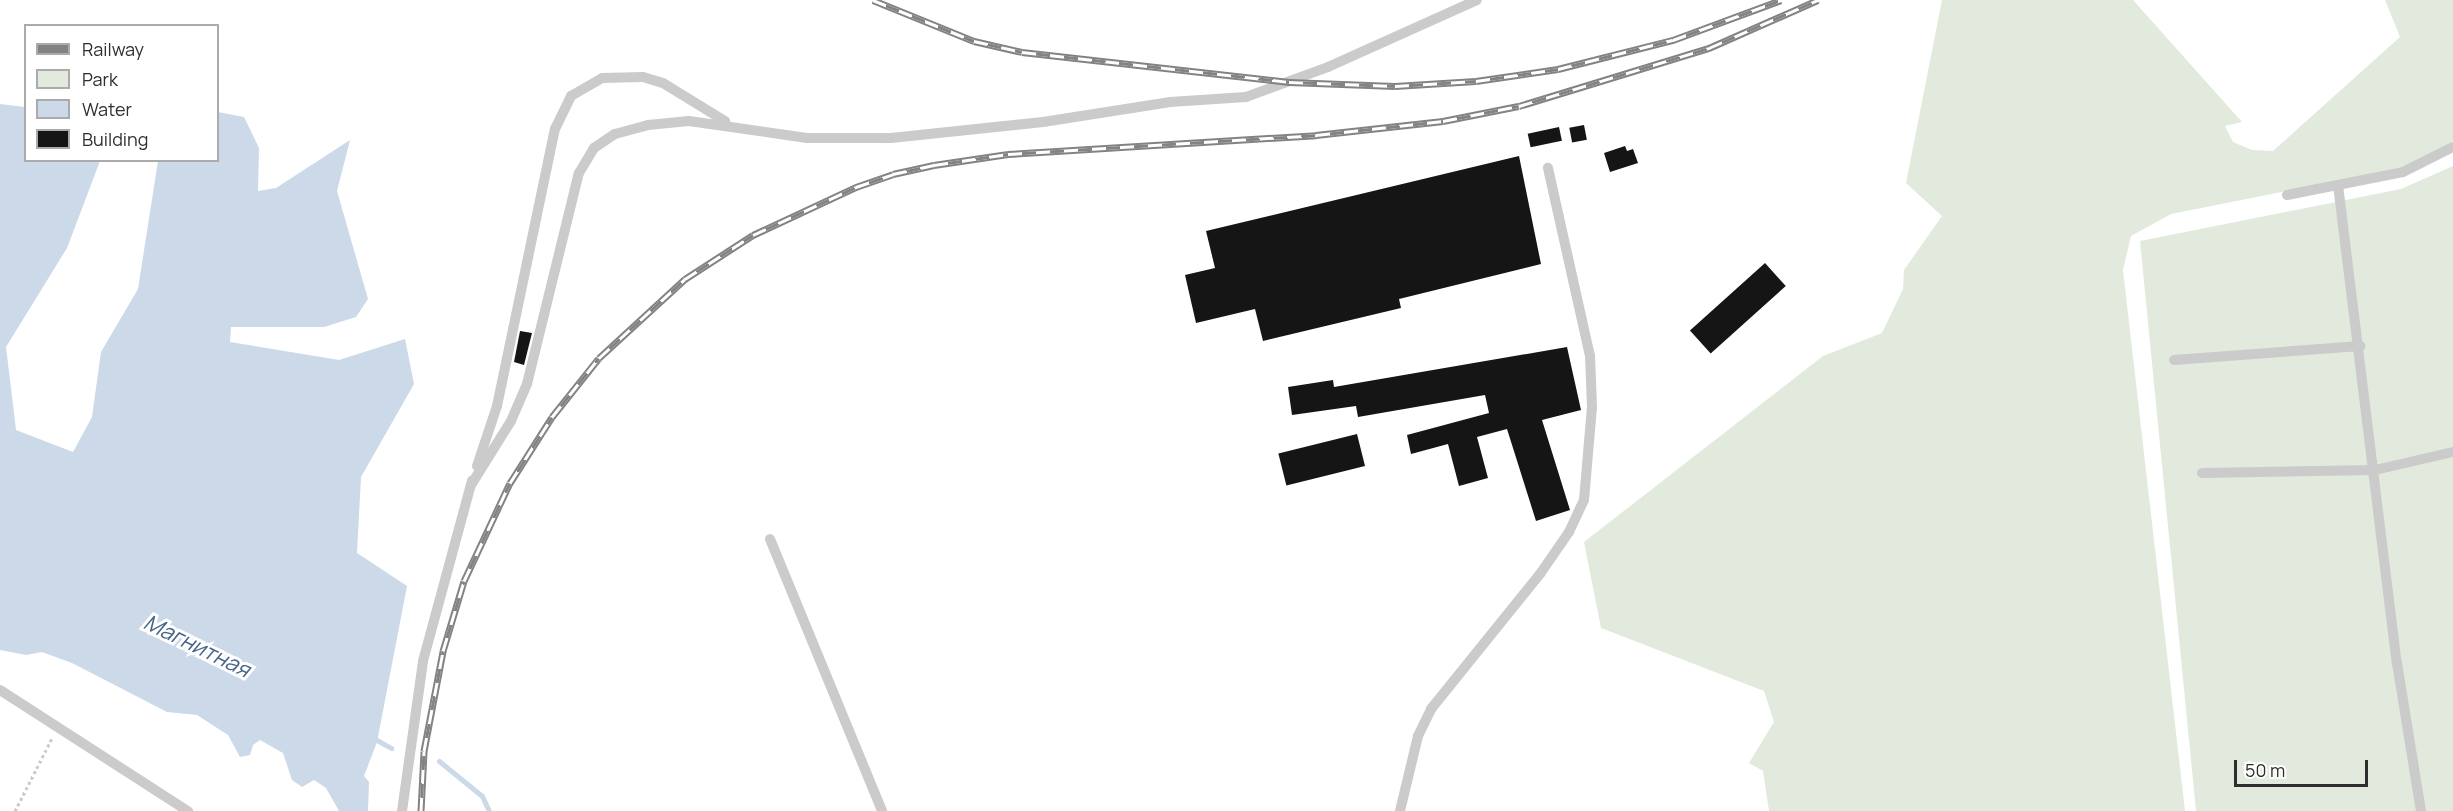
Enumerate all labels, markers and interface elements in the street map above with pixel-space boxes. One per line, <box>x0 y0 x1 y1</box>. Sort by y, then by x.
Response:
legend <box>24 24 219 162</box>
text: Railway <box>82 37 144 61</box>
text: Park <box>82 67 118 91</box>
text: Water <box>82 97 132 121</box>
text: Building <box>82 127 148 151</box>
water label: Магнитная <box>140 609 254 683</box>
scale bar <box>2237 748 2370 786</box>
text: 50 m <box>2245 758 2285 782</box>

